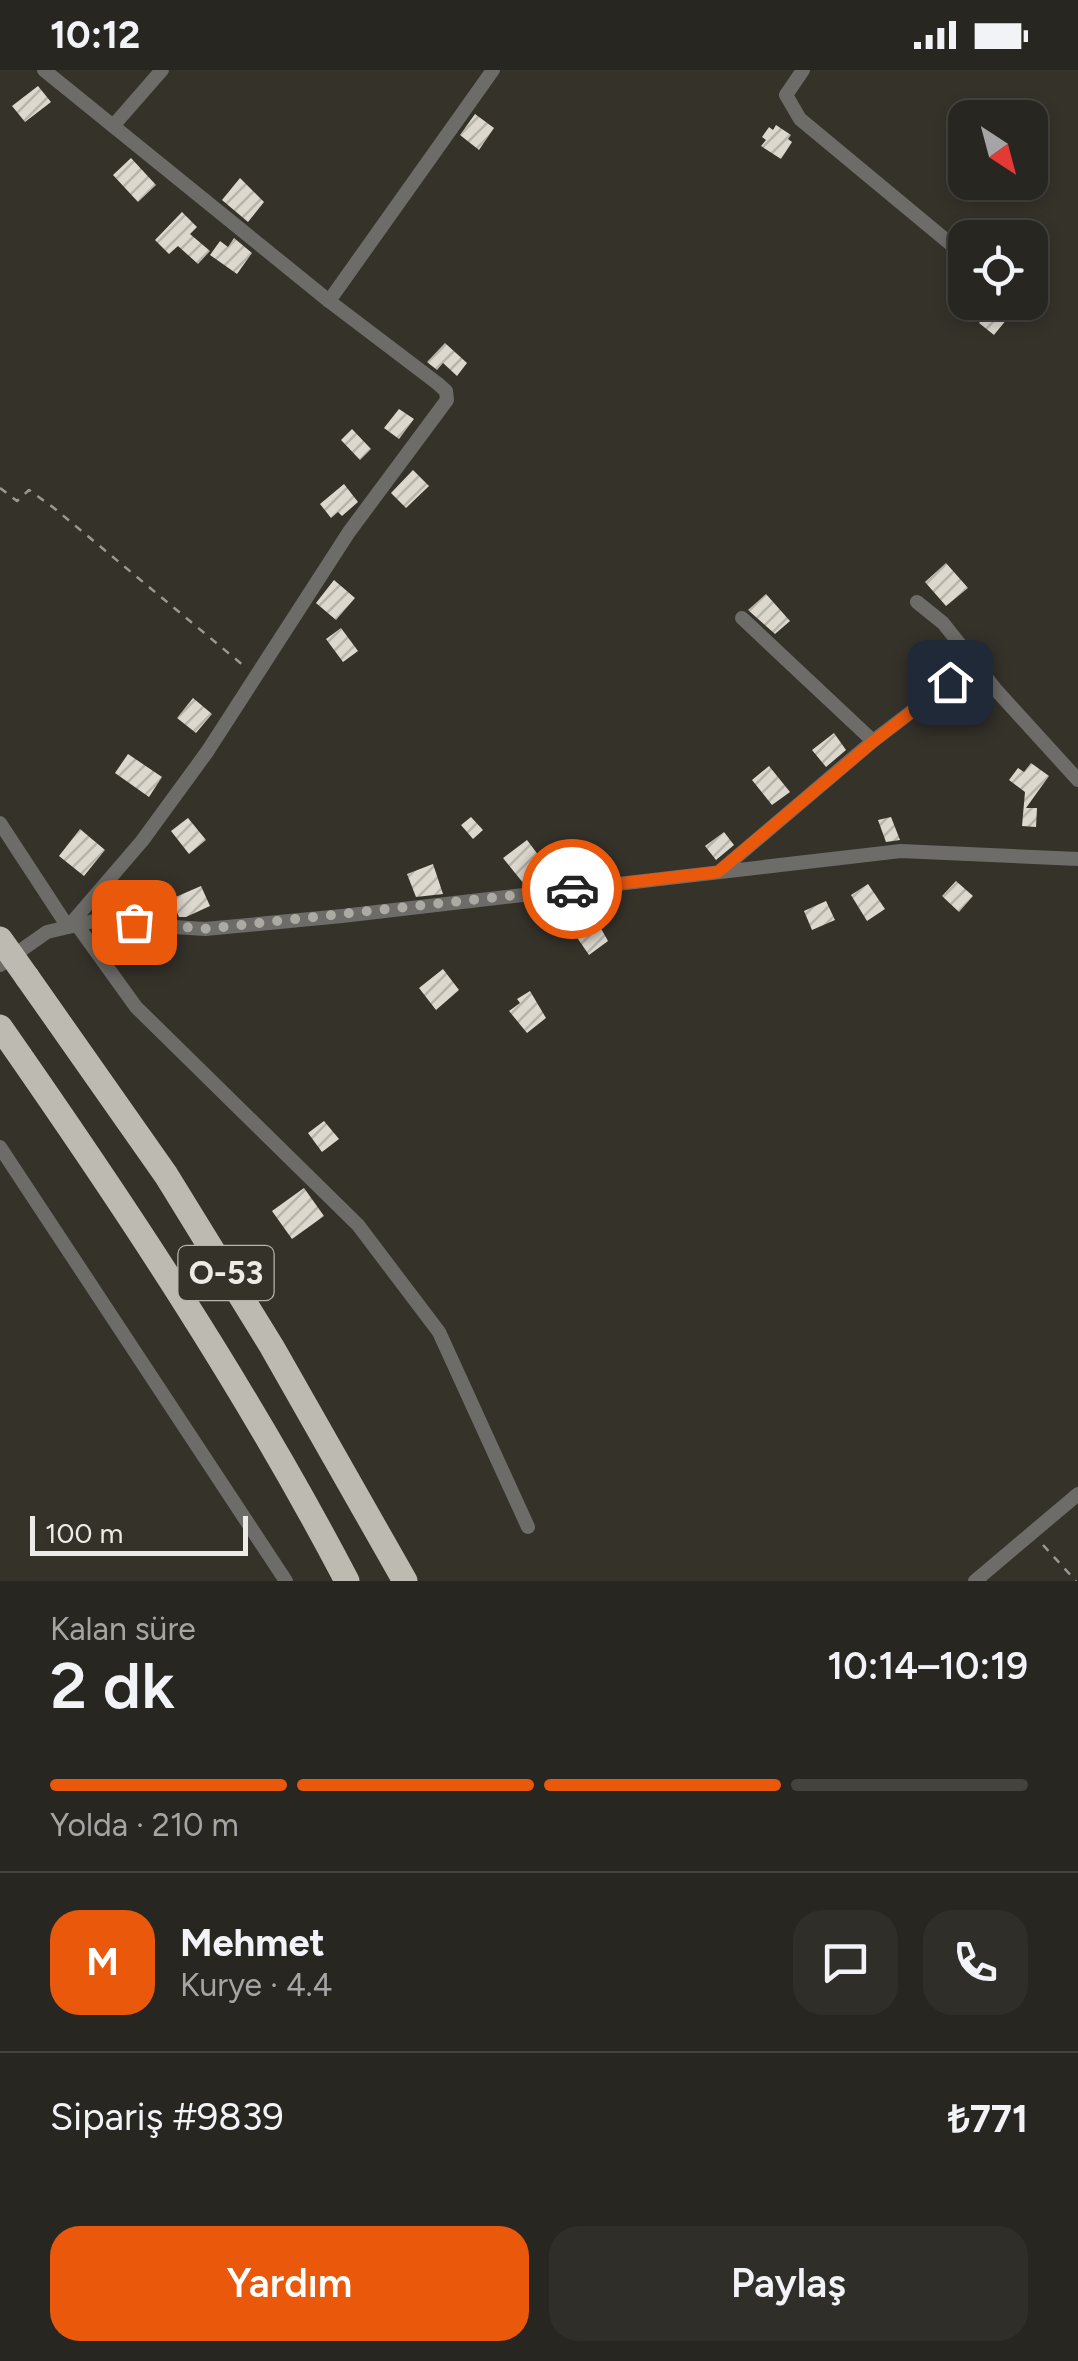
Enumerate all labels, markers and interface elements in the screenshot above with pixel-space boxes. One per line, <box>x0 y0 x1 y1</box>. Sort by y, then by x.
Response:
text: 10:12 <box>50 12 140 58</box>
north arrow <box>948 100 1048 200</box>
map controls <box>948 100 1048 320</box>
button: locate <box>948 220 1048 320</box>
pin <box>908 640 993 725</box>
icon: home <box>923 655 978 710</box>
courier <box>522 839 622 939</box>
icon: car <box>545 862 600 917</box>
pin <box>92 880 177 965</box>
icon: bag <box>107 895 162 950</box>
road number: O-53 <box>178 1246 274 1300</box>
scale bar <box>30 1511 248 1556</box>
text: 100 m <box>45 1516 123 1550</box>
text: Kalan süre <box>50 1610 196 1648</box>
text: 10:14–10:19 <box>827 1643 1028 1689</box>
text: 2 dk <box>50 1646 175 1724</box>
text: Yolda · 210 m <box>50 1806 239 1844</box>
button: chat <box>793 1910 898 2015</box>
button: phone <box>923 1910 1028 2015</box>
text: Mehmet <box>180 1920 325 1966</box>
text: M <box>86 1939 119 1985</box>
text: Kurye · 4.4 <box>180 1966 332 2004</box>
text: Sipariş #9839 <box>50 2094 284 2140</box>
text: ₺771 <box>948 2096 1028 2142</box>
button: Yardım <box>50 2226 529 2341</box>
button: Paylaş <box>549 2226 1028 2341</box>

